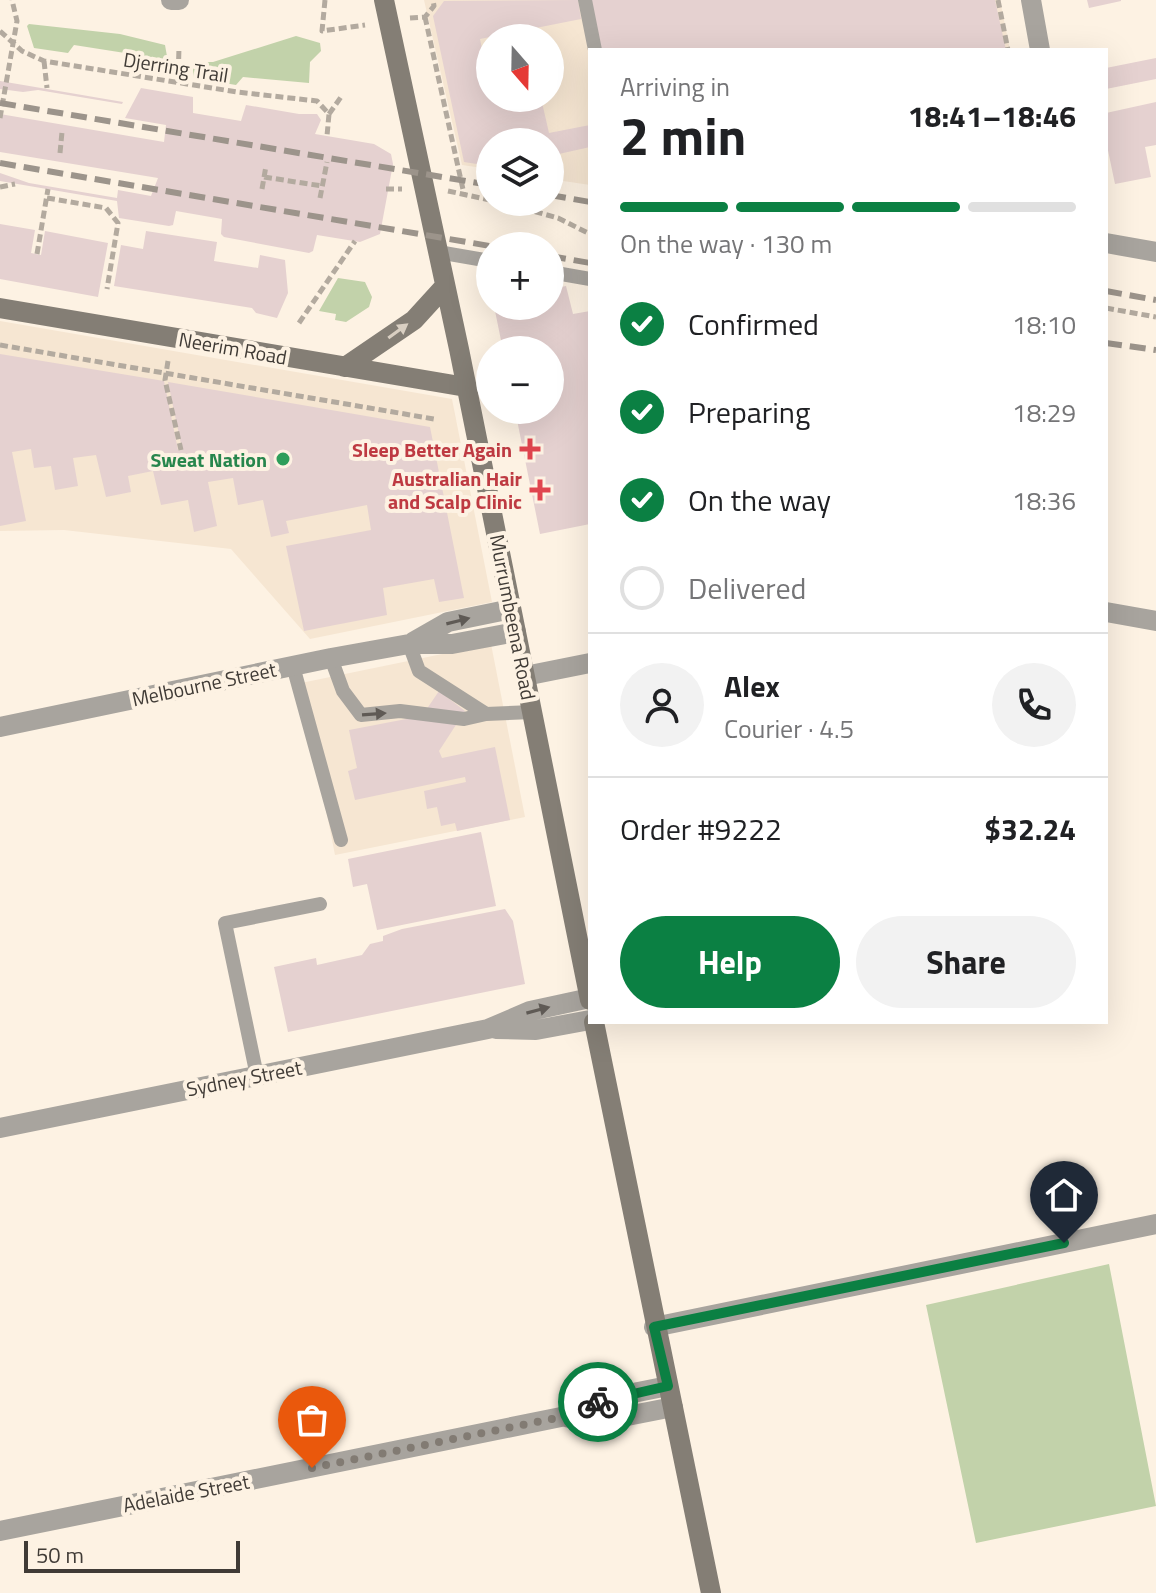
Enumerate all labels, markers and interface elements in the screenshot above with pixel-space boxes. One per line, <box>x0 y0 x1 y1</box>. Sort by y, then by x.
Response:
north arrow <box>476 24 564 112</box>
map controls <box>476 24 564 424</box>
street label: Djerring Trail <box>121 43 231 91</box>
text: Arriving in <box>620 67 730 106</box>
text: 18:41–18:46 <box>908 93 1076 139</box>
text: 2 min <box>620 96 746 175</box>
button: layers <box>476 128 564 216</box>
text: On the way · 130 m <box>620 224 832 263</box>
button: + <box>476 232 564 320</box>
text: Confirmed <box>688 301 819 347</box>
icon: check <box>620 302 664 346</box>
text: 18:10 <box>1012 305 1076 344</box>
street label: Neerim Road <box>176 323 290 373</box>
one-way arrow <box>388 324 409 339</box>
button: − <box>476 336 564 424</box>
text: Preparing <box>688 389 810 435</box>
icon: check <box>620 390 664 434</box>
text: 18:29 <box>1012 393 1076 432</box>
place label: Sleep Better Again <box>352 434 512 465</box>
marker: Sleep Better Again <box>519 438 541 460</box>
place label: Sweat Nation <box>151 444 267 475</box>
marker: Sweat Nation <box>274 450 292 468</box>
place label: Australian Hair and Scalp Clinic <box>388 463 523 517</box>
text: On the way <box>688 477 831 523</box>
icon: check <box>620 478 664 522</box>
marker: Australian Hair and Scalp Clinic <box>529 479 551 501</box>
text: 18:36 <box>1012 481 1076 520</box>
street label: Murrumbeena Road <box>482 532 544 702</box>
text: Delivered <box>688 565 806 611</box>
one-way arrow <box>446 614 471 627</box>
street label: Melbourne Street <box>129 654 279 714</box>
button: person <box>620 663 704 747</box>
text: Alex <box>724 663 780 709</box>
button: phone <box>992 663 1076 747</box>
one-way arrow <box>362 707 387 720</box>
text: Courier · 4.5 <box>724 709 854 748</box>
text: Order #9222 <box>620 806 782 852</box>
text: $32.24 <box>984 806 1076 852</box>
button: Help <box>620 916 840 1008</box>
button: Share <box>856 916 1076 1008</box>
one-way arrow <box>525 1003 550 1015</box>
street label: Sydney Street <box>184 1052 304 1104</box>
pin <box>1030 1161 1098 1243</box>
icon: home <box>1042 1173 1086 1217</box>
courier <box>558 1362 638 1442</box>
icon: bike <box>576 1380 620 1424</box>
pin <box>278 1386 346 1468</box>
icon: bag <box>290 1398 334 1442</box>
street label: Adelaide Street <box>120 1466 252 1520</box>
scale bar <box>24 1537 240 1573</box>
text: 50 m <box>36 1538 84 1572</box>

